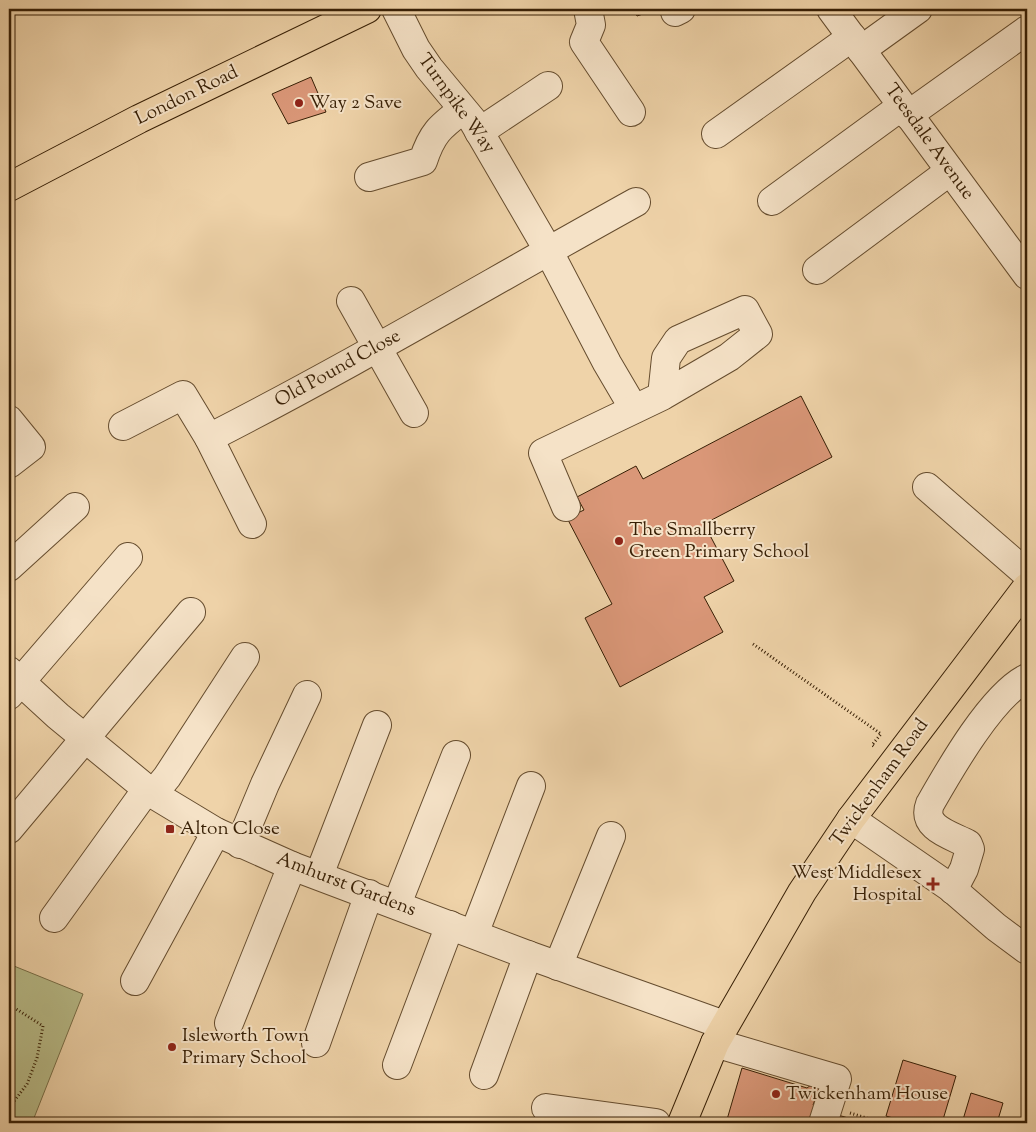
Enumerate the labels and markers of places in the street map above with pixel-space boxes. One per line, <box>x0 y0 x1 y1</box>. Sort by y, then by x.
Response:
place label: Way 2 Save <box>309 90 402 117</box>
marker: Way 2 Save <box>293 97 305 109</box>
place label: The Smallberry Green Primary School <box>629 517 809 566</box>
marker: The Smallberry Green Primary School <box>613 535 625 547</box>
place label: Alton Close <box>180 816 280 843</box>
marker: Alton Close <box>164 823 176 835</box>
place label: West Middlesex Hospital <box>791 860 922 909</box>
marker: West Middlesex Hospital <box>926 877 940 891</box>
place label: Isleworth Town Primary School <box>182 1023 309 1072</box>
marker: Isleworth Town Primary School <box>166 1041 178 1053</box>
place label: Twickenham House <box>786 1081 948 1108</box>
marker: Twickenham House <box>770 1088 782 1100</box>

